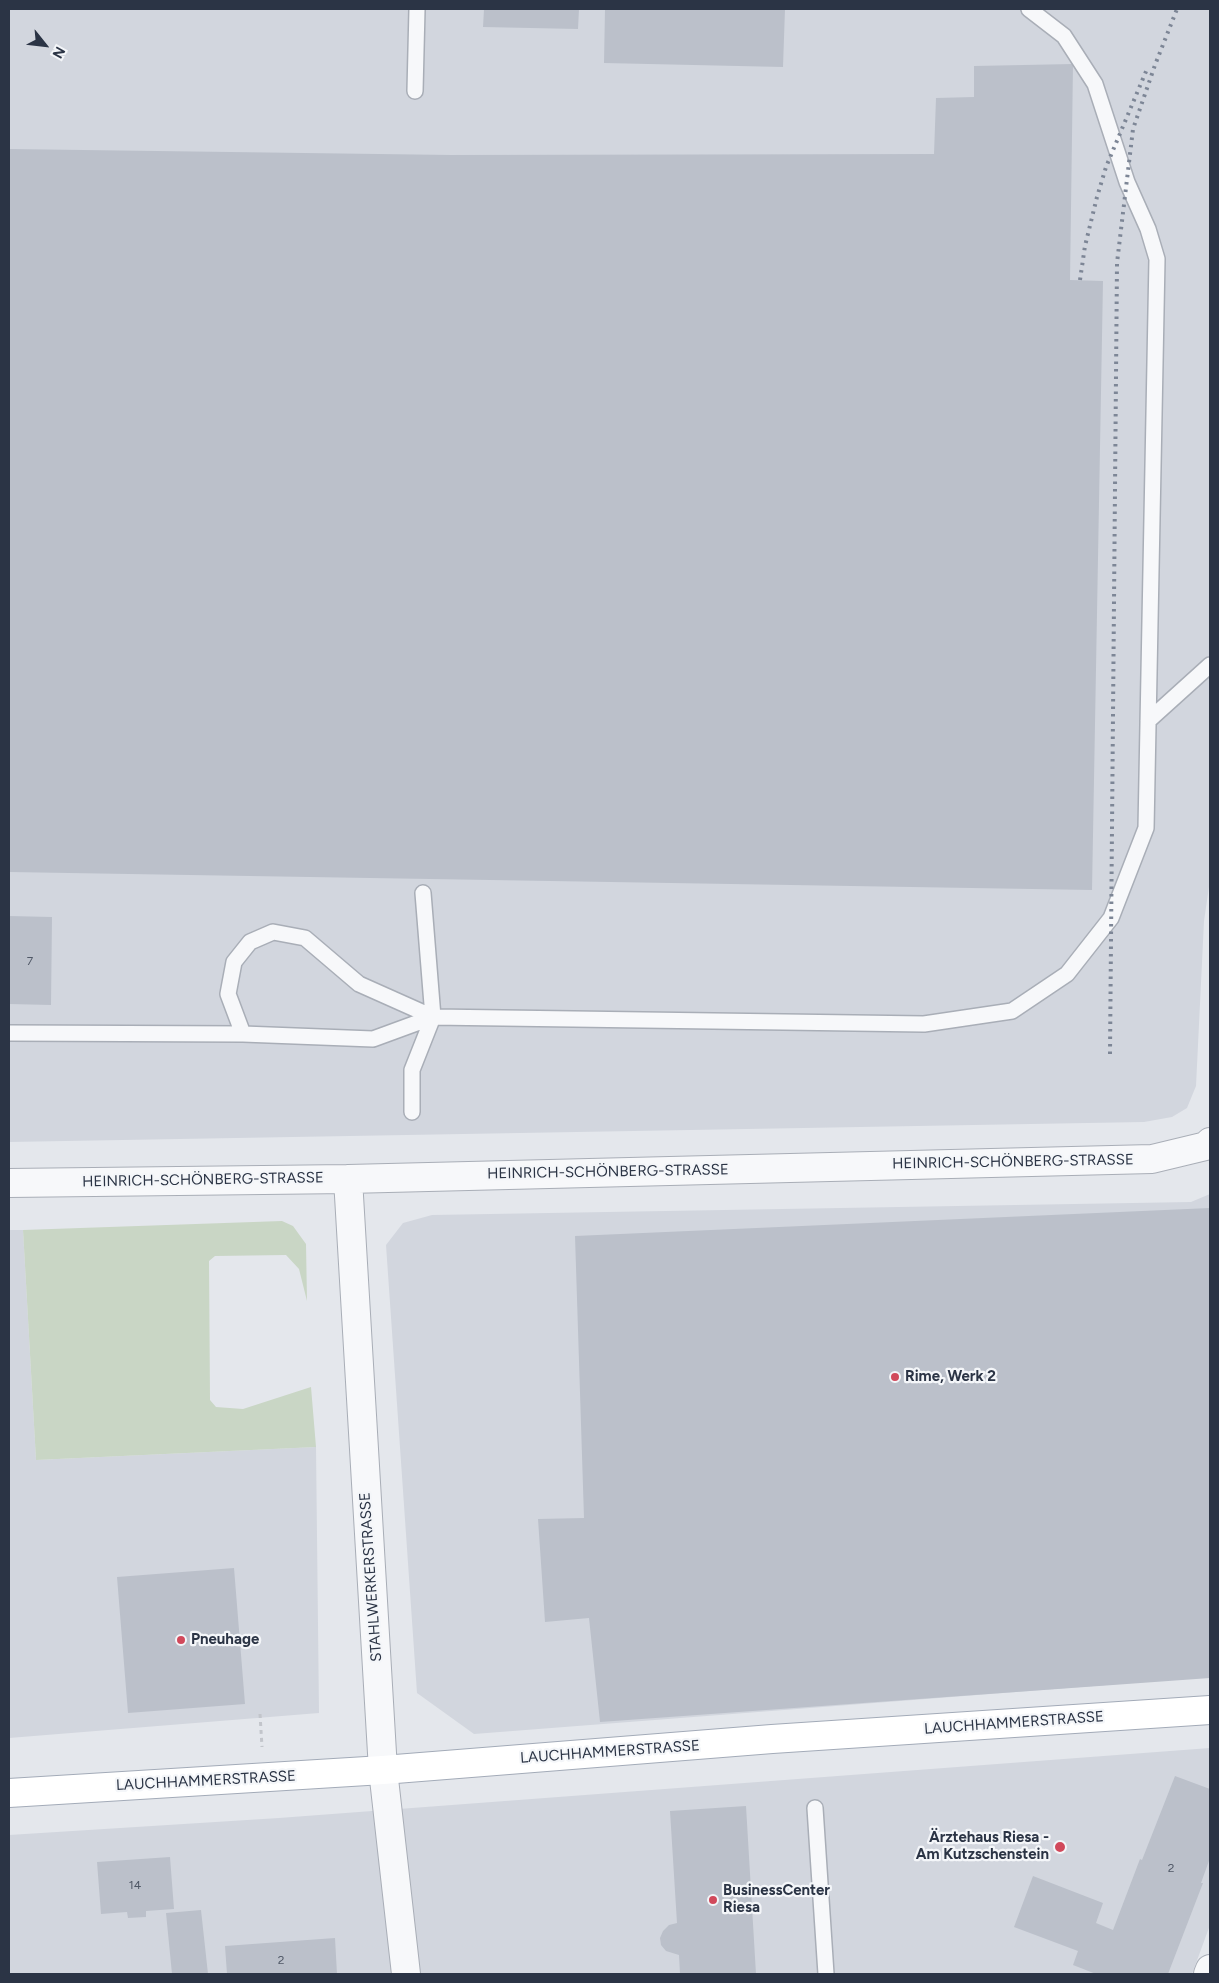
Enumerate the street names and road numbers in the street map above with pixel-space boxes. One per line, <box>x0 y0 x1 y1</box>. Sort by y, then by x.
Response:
street label: HEINRICH-SCHÖNBERG-STRASSE <box>892 1151 1134 1173</box>
street label: HEINRICH-SCHÖNBERG-STRASSE <box>487 1161 729 1183</box>
street label: HEINRICH-SCHÖNBERG-STRASSE <box>82 1169 324 1191</box>
street label: STAHLWERKERSTRASSE <box>356 1492 386 1662</box>
street label: LAUCHHAMMERSTRASSE <box>924 1708 1104 1738</box>
street label: LAUCHHAMMERSTRASSE <box>520 1737 700 1767</box>
street label: LAUCHHAMMERSTRASSE <box>116 1767 296 1795</box>

